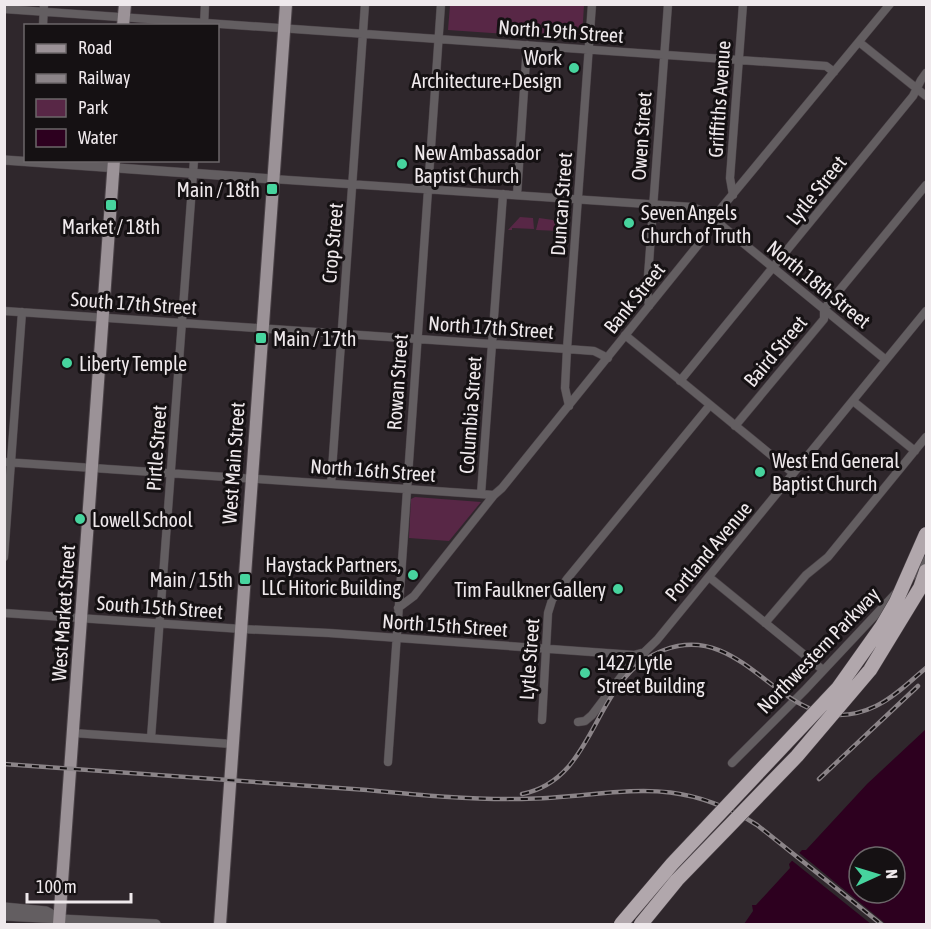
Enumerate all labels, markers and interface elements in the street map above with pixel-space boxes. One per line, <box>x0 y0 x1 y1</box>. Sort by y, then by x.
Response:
street label: North 19th Street <box>497 15 625 47</box>
legend <box>24 24 219 162</box>
text: Road <box>78 37 112 58</box>
street label: Griffiths Avenue <box>703 40 735 158</box>
place label: Work Architecture+Design <box>412 46 562 92</box>
marker: Work Architecture+Design <box>567 61 581 75</box>
text: Railway <box>78 67 130 88</box>
street label: Owen Street <box>626 91 656 181</box>
text: Park <box>78 97 108 118</box>
text: Water <box>78 127 118 148</box>
place label: New Ambassador Baptist Church <box>414 141 542 187</box>
street label: Duncan Street <box>546 151 576 256</box>
street label: Lytle Street <box>781 151 851 229</box>
marker: New Ambassador Baptist Church <box>395 157 409 171</box>
place label: Main / 18th <box>177 178 260 201</box>
marker: Main / 18th <box>265 182 279 196</box>
marker: Market / 18th <box>104 198 118 212</box>
place label: Seven Angels Church of Truth <box>641 201 751 247</box>
street label: Crop Street <box>317 202 347 284</box>
place label: Market / 18th <box>62 215 160 238</box>
marker: Seven Angels Church of Truth <box>622 216 636 230</box>
street label: North 18th Street <box>763 235 875 333</box>
street label: Bank Street <box>599 258 669 338</box>
street label: South 17th Street <box>70 287 198 319</box>
street label: North 17th Street <box>427 311 555 343</box>
street label: Baird Street <box>739 311 811 391</box>
place label: Main / 17th <box>273 327 357 350</box>
marker: Main / 17th <box>254 331 268 345</box>
street label: Rowan Street <box>382 333 412 431</box>
place label: Liberty Temple <box>79 352 187 375</box>
street label: Columbia Street <box>454 355 486 475</box>
marker: Liberty Temple <box>60 356 74 370</box>
street label: West Main Street <box>217 401 249 525</box>
street label: Pirtle Street <box>142 404 170 492</box>
place label: West End General Baptist Church <box>772 449 900 495</box>
street label: North 16th Street <box>309 454 437 486</box>
marker: West End General Baptist Church <box>753 465 767 479</box>
street label: Portland Avenue <box>660 497 756 605</box>
place label: Lowell School <box>92 508 193 531</box>
marker: Lowell School <box>73 512 87 526</box>
street label: West Market Street <box>47 544 79 682</box>
place label: Haystack Partners, LLC Hitoric Building <box>261 553 401 599</box>
place label: Main / 15th <box>150 568 233 591</box>
marker: Haystack Partners, LLC Hitoric Building <box>406 568 420 582</box>
marker: Main / 15th <box>238 572 252 586</box>
place label: Tim Faulkner Gallery <box>454 578 606 601</box>
marker: Tim Faulkner Gallery <box>611 582 625 596</box>
street label: Northwestern Parkway <box>752 582 884 718</box>
street label: South 15th Street <box>96 591 224 623</box>
street label: North 15th Street <box>381 609 509 641</box>
street label: Lytle Street <box>515 617 543 701</box>
place label: 1427 Lytle Street Building <box>597 651 705 697</box>
marker: 1427 Lytle Street Building <box>578 666 592 680</box>
north arrow <box>847 845 907 905</box>
scale bar <box>27 866 130 904</box>
text: N <box>883 869 901 879</box>
text: 100 m <box>36 876 77 897</box>

